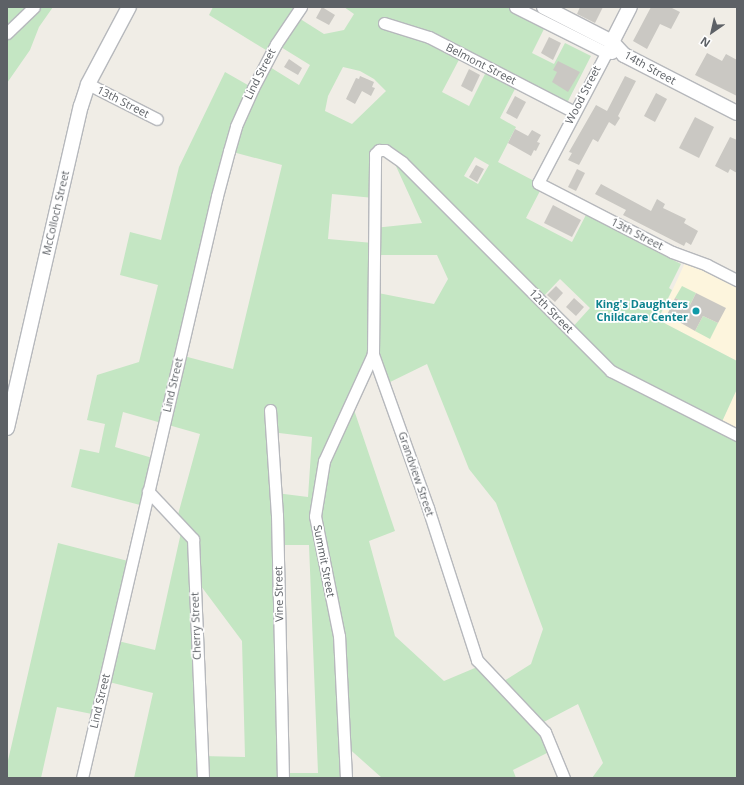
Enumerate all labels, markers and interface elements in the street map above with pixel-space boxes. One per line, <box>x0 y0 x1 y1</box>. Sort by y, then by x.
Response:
north arrow <box>692 12 732 52</box>
text: N <box>697 34 713 51</box>
street label: Belmont Street <box>444 41 518 87</box>
street label: Lind Street <box>242 46 278 102</box>
street label: 14th Street <box>622 48 678 88</box>
street label: Wood Street <box>563 64 603 126</box>
street label: 13th Street <box>95 83 151 121</box>
street label: McColloch Street <box>40 169 72 257</box>
street label: 13th Street <box>609 215 665 253</box>
street label: 12th Street <box>526 286 576 336</box>
place label: King's Daughters Childcare Center <box>595 298 688 324</box>
marker: King's Daughters Childcare Center <box>691 306 701 316</box>
street label: Lind Street <box>160 356 186 414</box>
street label: Grandview Street <box>395 430 437 518</box>
street label: Summit Street <box>311 524 337 598</box>
street label: Vine Street <box>272 566 286 622</box>
street label: Cherry Street <box>188 592 204 660</box>
street label: Lind Street <box>87 672 113 730</box>

